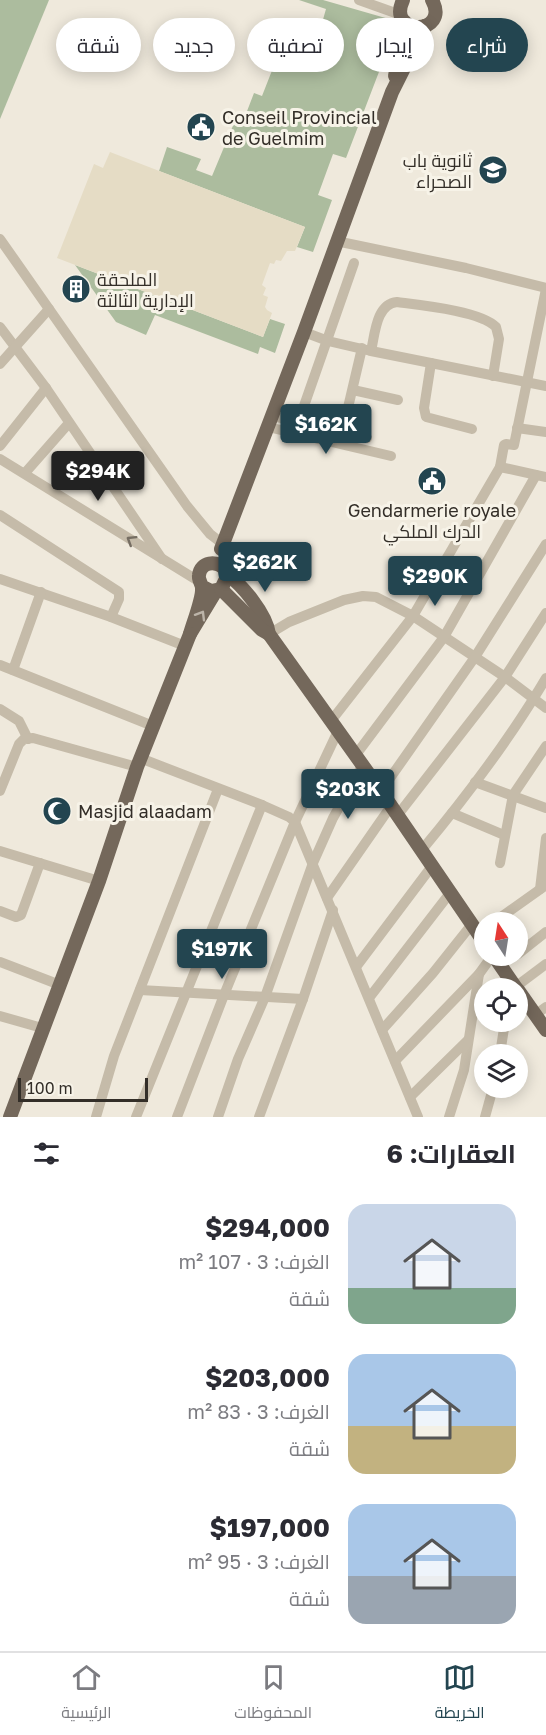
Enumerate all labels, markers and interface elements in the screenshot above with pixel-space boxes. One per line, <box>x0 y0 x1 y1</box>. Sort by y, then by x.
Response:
chip: شقة <box>56 18 141 72</box>
chip: جديد <box>153 18 235 72</box>
chip: تصفية <box>247 18 344 72</box>
chip: إيجار <box>356 18 434 72</box>
chip: شراء <box>446 18 528 72</box>
place label: Conseil Provincial de Guelmim <box>222 106 377 149</box>
public building icon: Conseil Provincial de Guelmim <box>185 111 217 143</box>
place label: ثانوية باب الصحراء <box>403 149 472 193</box>
school or university icon: ثانوية باب الصحراء <box>477 154 509 186</box>
place label: الملحقة الإدارية الثالثة <box>97 268 194 312</box>
building icon: الملحقة الإدارية الثالثة <box>60 273 92 305</box>
pin: $162K <box>284 404 368 455</box>
text: $162K <box>294 411 358 435</box>
pin: $294K <box>56 451 140 502</box>
text: $294K <box>65 458 131 482</box>
public building icon: Gendarmerie royale الدرك الملكي <box>416 465 448 497</box>
place label: Gendarmerie royale الدرك الملكي <box>348 499 516 546</box>
one-way arrow <box>127 536 137 548</box>
pin: $262K <box>223 542 307 593</box>
text: $262K <box>233 549 298 573</box>
pin: $290K <box>393 556 477 607</box>
text: $290K <box>402 563 468 587</box>
one-way arrow <box>194 611 206 621</box>
pin: $203K <box>306 769 390 820</box>
text: $203K <box>315 776 381 800</box>
mosque icon: Masjid alaadam <box>41 795 73 827</box>
place label: Masjid alaadam <box>78 800 212 822</box>
north arrow <box>474 912 528 966</box>
map controls <box>474 912 528 1098</box>
pin: $197K <box>180 929 264 980</box>
text: $197K <box>191 936 253 960</box>
button: locate <box>474 978 528 1032</box>
button: layers <box>474 1044 528 1098</box>
scale bar <box>18 1075 148 1102</box>
text: 100 m <box>27 1078 73 1098</box>
icon: filters <box>30 1137 63 1170</box>
text: العقارات: 6 <box>387 1138 516 1169</box>
text: $294,000 <box>205 1212 330 1243</box>
icon: home <box>396 1228 468 1300</box>
text: الغرف: 3 · 107 m² <box>178 1249 330 1273</box>
text: شقة <box>289 1286 330 1310</box>
text: $203,000 <box>205 1362 330 1393</box>
icon: home <box>396 1378 468 1450</box>
text: الغرف: 3 · 83 m² <box>187 1399 330 1423</box>
text: شقة <box>289 1436 330 1460</box>
text: $197,000 <box>209 1512 330 1543</box>
icon: home <box>396 1528 468 1600</box>
text: الغرف: 3 · 95 m² <box>187 1549 330 1573</box>
text: شقة <box>289 1586 330 1610</box>
tab: الرئيسية <box>61 1661 112 1727</box>
tab: المحفوظات <box>234 1661 312 1727</box>
tab: الخريطة <box>435 1661 485 1727</box>

